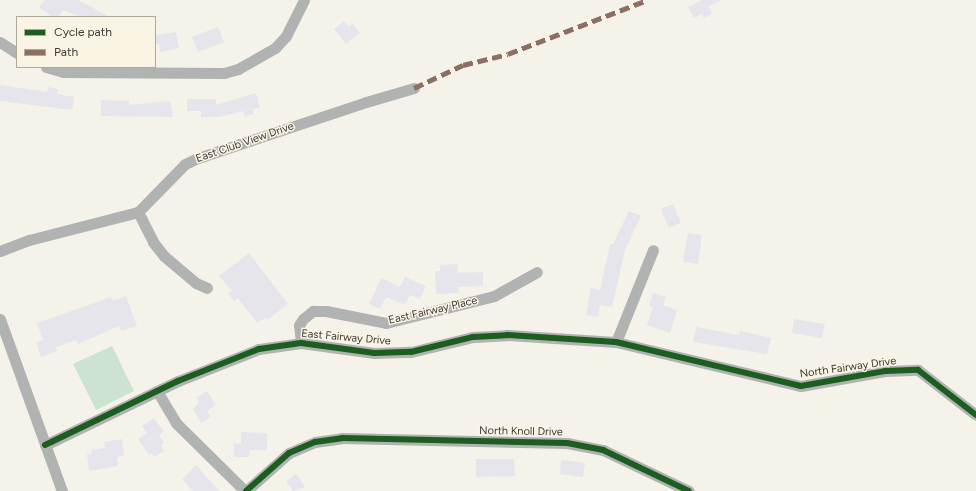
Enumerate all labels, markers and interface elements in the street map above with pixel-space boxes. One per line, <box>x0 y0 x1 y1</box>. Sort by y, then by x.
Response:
legend <box>16 16 156 68</box>
text: Cycle path <box>54 25 112 39</box>
text: Path <box>54 45 78 59</box>
street label: East Club View Drive <box>194 120 296 166</box>
street label: East Fairway Place <box>387 294 479 328</box>
street label: East Fairway Drive <box>301 328 391 348</box>
street label: North Fairway Drive <box>799 355 897 381</box>
street label: North Knoll Drive <box>479 425 563 439</box>

